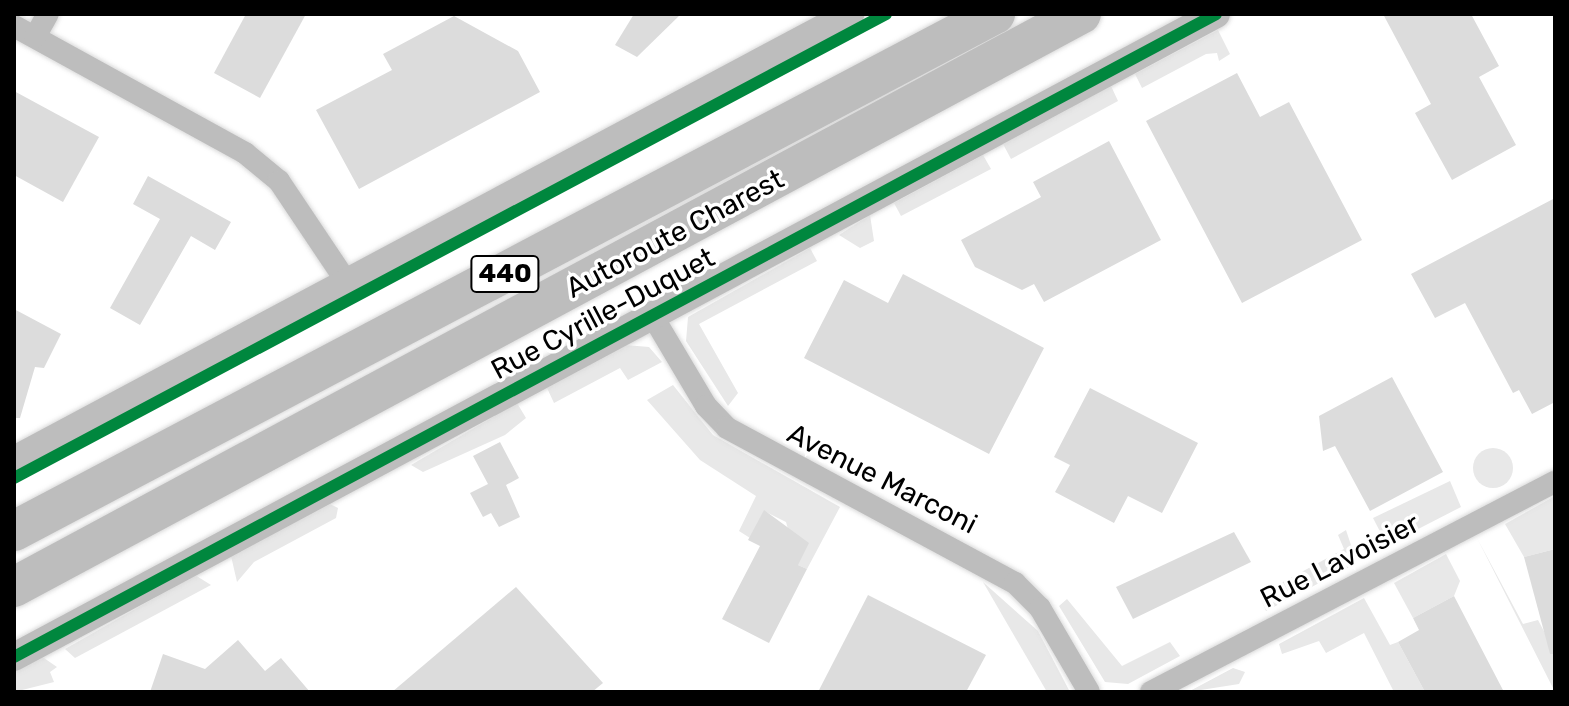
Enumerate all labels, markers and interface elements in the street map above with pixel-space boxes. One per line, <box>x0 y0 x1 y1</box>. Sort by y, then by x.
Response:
street label: Autoroute Charest <box>560 162 790 306</box>
street label: Rue Cyrille-Duquet <box>486 241 720 387</box>
road number: 440 <box>469 252 541 296</box>
street label: Avenue Marconi <box>782 417 982 541</box>
street label: Rue Lavoisier <box>1255 507 1425 615</box>

